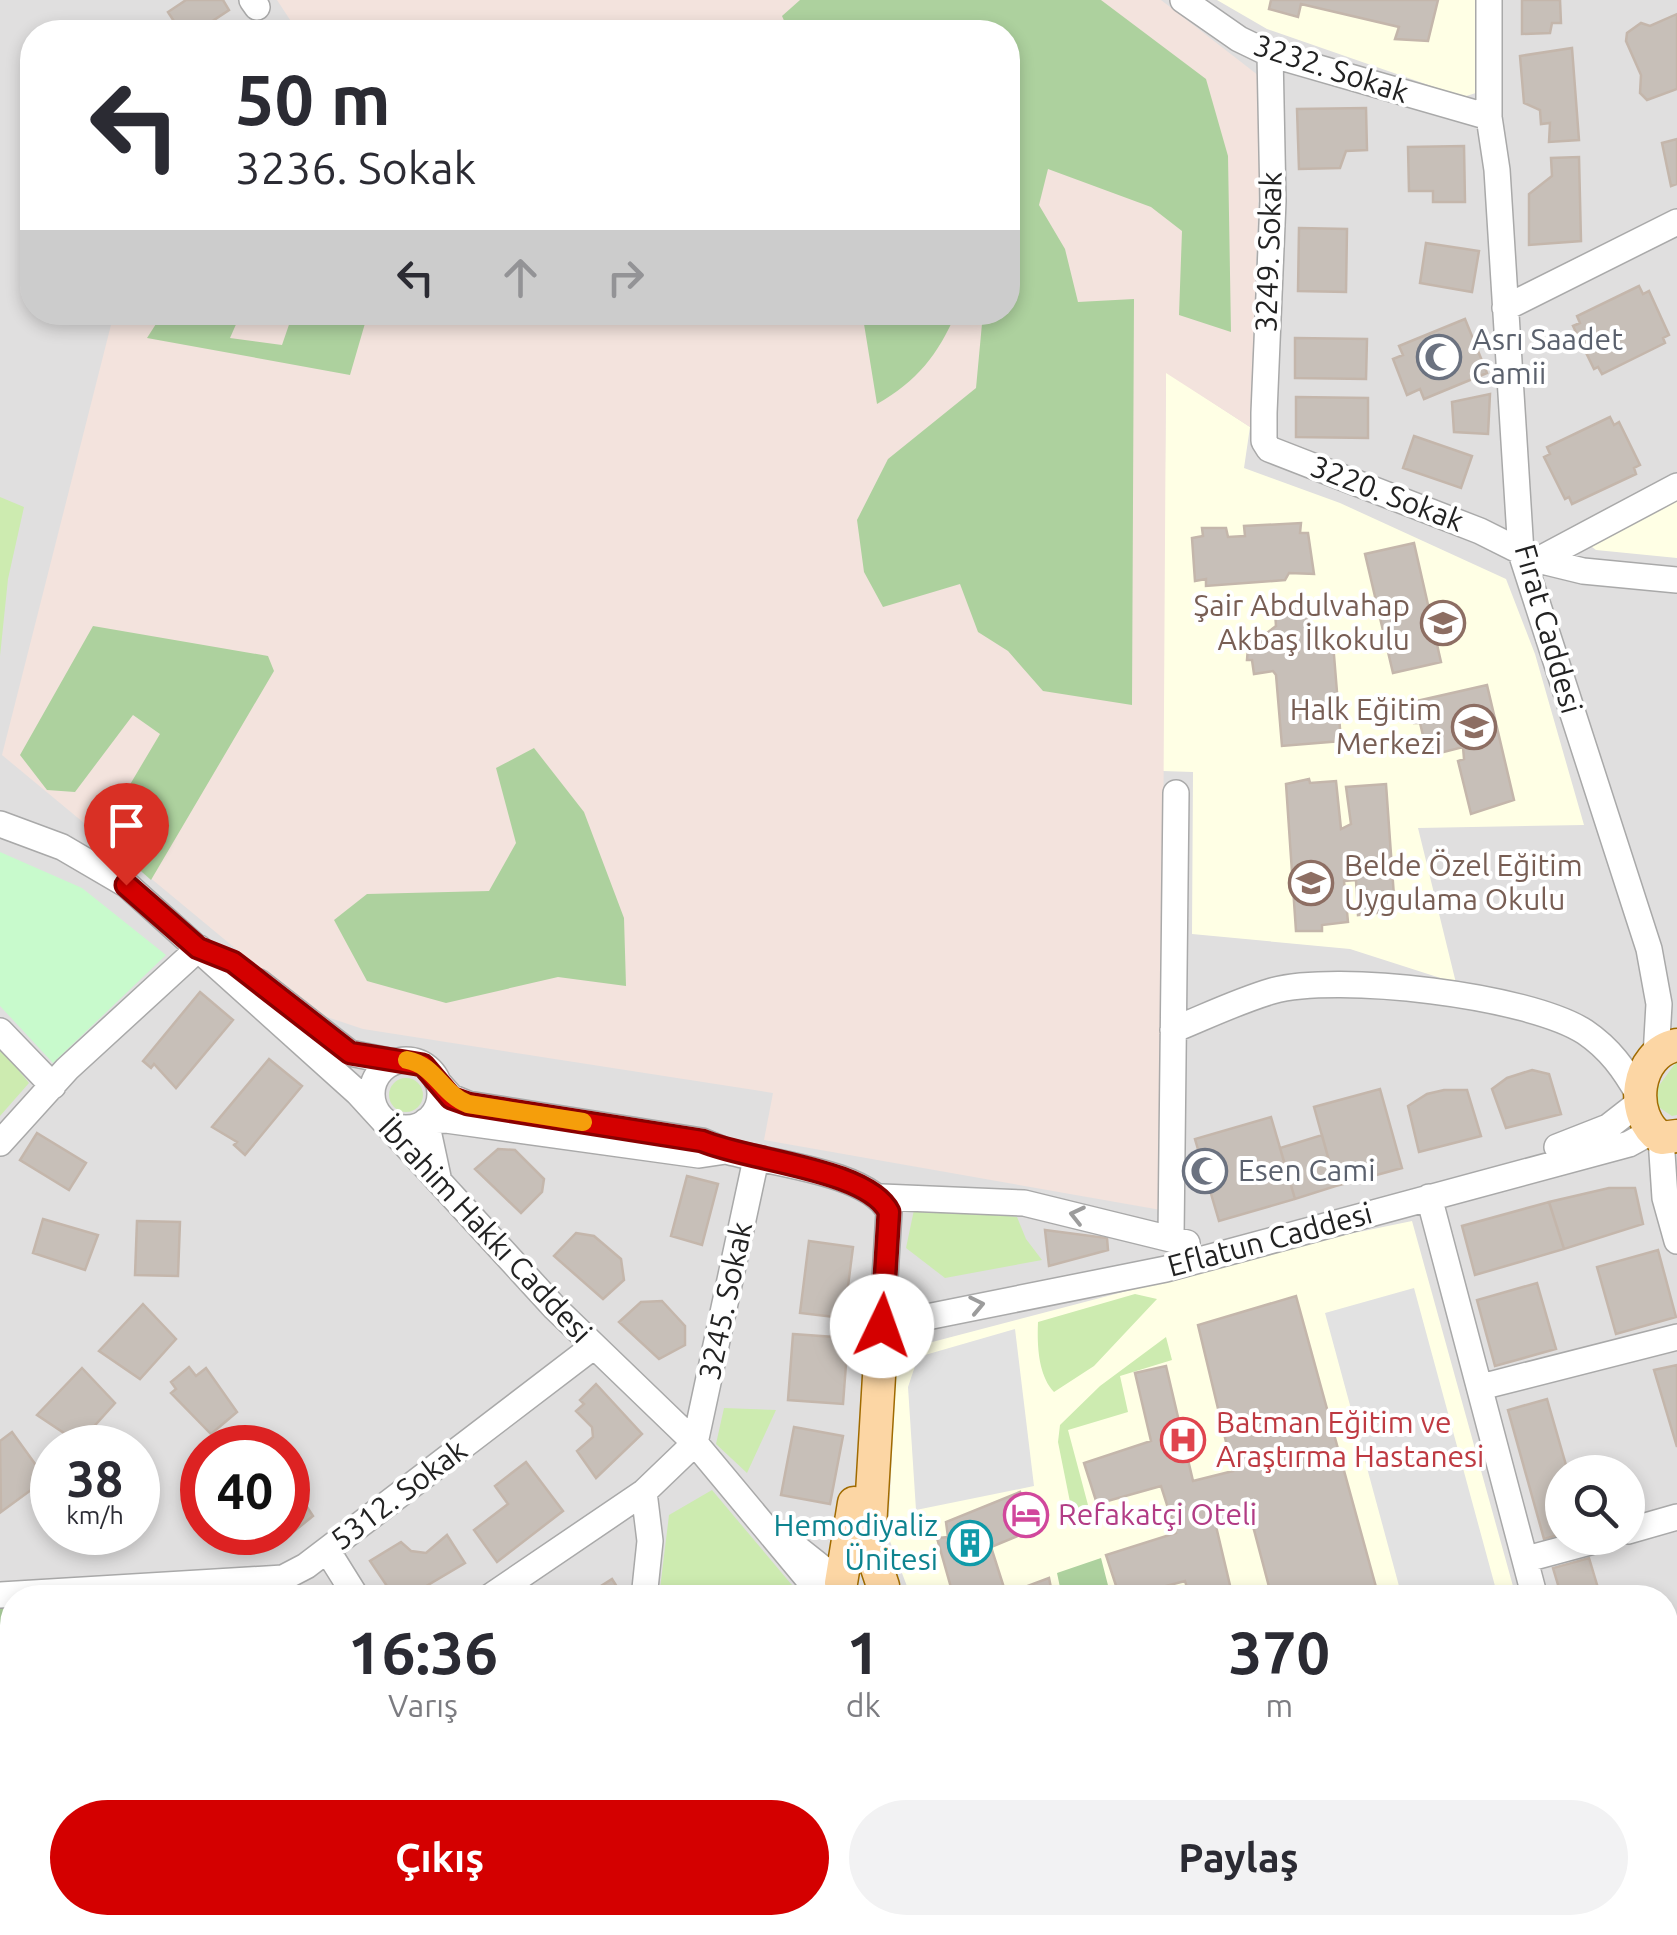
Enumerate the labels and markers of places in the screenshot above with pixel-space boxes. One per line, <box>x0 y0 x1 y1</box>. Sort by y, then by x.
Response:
place label: Asrı Saadet Camii <box>1472 322 1623 390</box>
mosque icon: Asrı Saadet Camii <box>1416 334 1462 380</box>
place label: Şair Abdulvahap Akbaş İlkokulu <box>1194 588 1410 656</box>
school or university icon: Şair Abdulvahap Akbaş İlkokulu <box>1420 600 1466 646</box>
place label: Halk Eğitim Merkezi <box>1290 692 1442 760</box>
school or university icon: Halk Eğitim Merkezi <box>1451 704 1497 750</box>
pin <box>84 783 169 886</box>
place label: Belde Özel Eğitim Uygulama Okulu <box>1344 848 1583 916</box>
school or university icon: Belde Özel Eğitim Uygulama Okulu <box>1288 860 1334 906</box>
mosque icon: Esen Cami <box>1182 1148 1228 1194</box>
place label: Esen Cami <box>1238 1153 1375 1187</box>
place label: Batman Eğitim ve Araştırma Hastanesi <box>1216 1405 1484 1473</box>
hospital icon: Batman Eğitim ve Araştırma Hastanesi <box>1160 1417 1206 1463</box>
hotel icon: Refakatçi Oteli <box>1003 1492 1049 1538</box>
place label: Refakatçi Oteli <box>1058 1497 1257 1531</box>
place label: Hemodiyaliz Ünitesi <box>774 1508 938 1576</box>
building icon: Hemodiyaliz Ünitesi <box>947 1520 993 1566</box>

